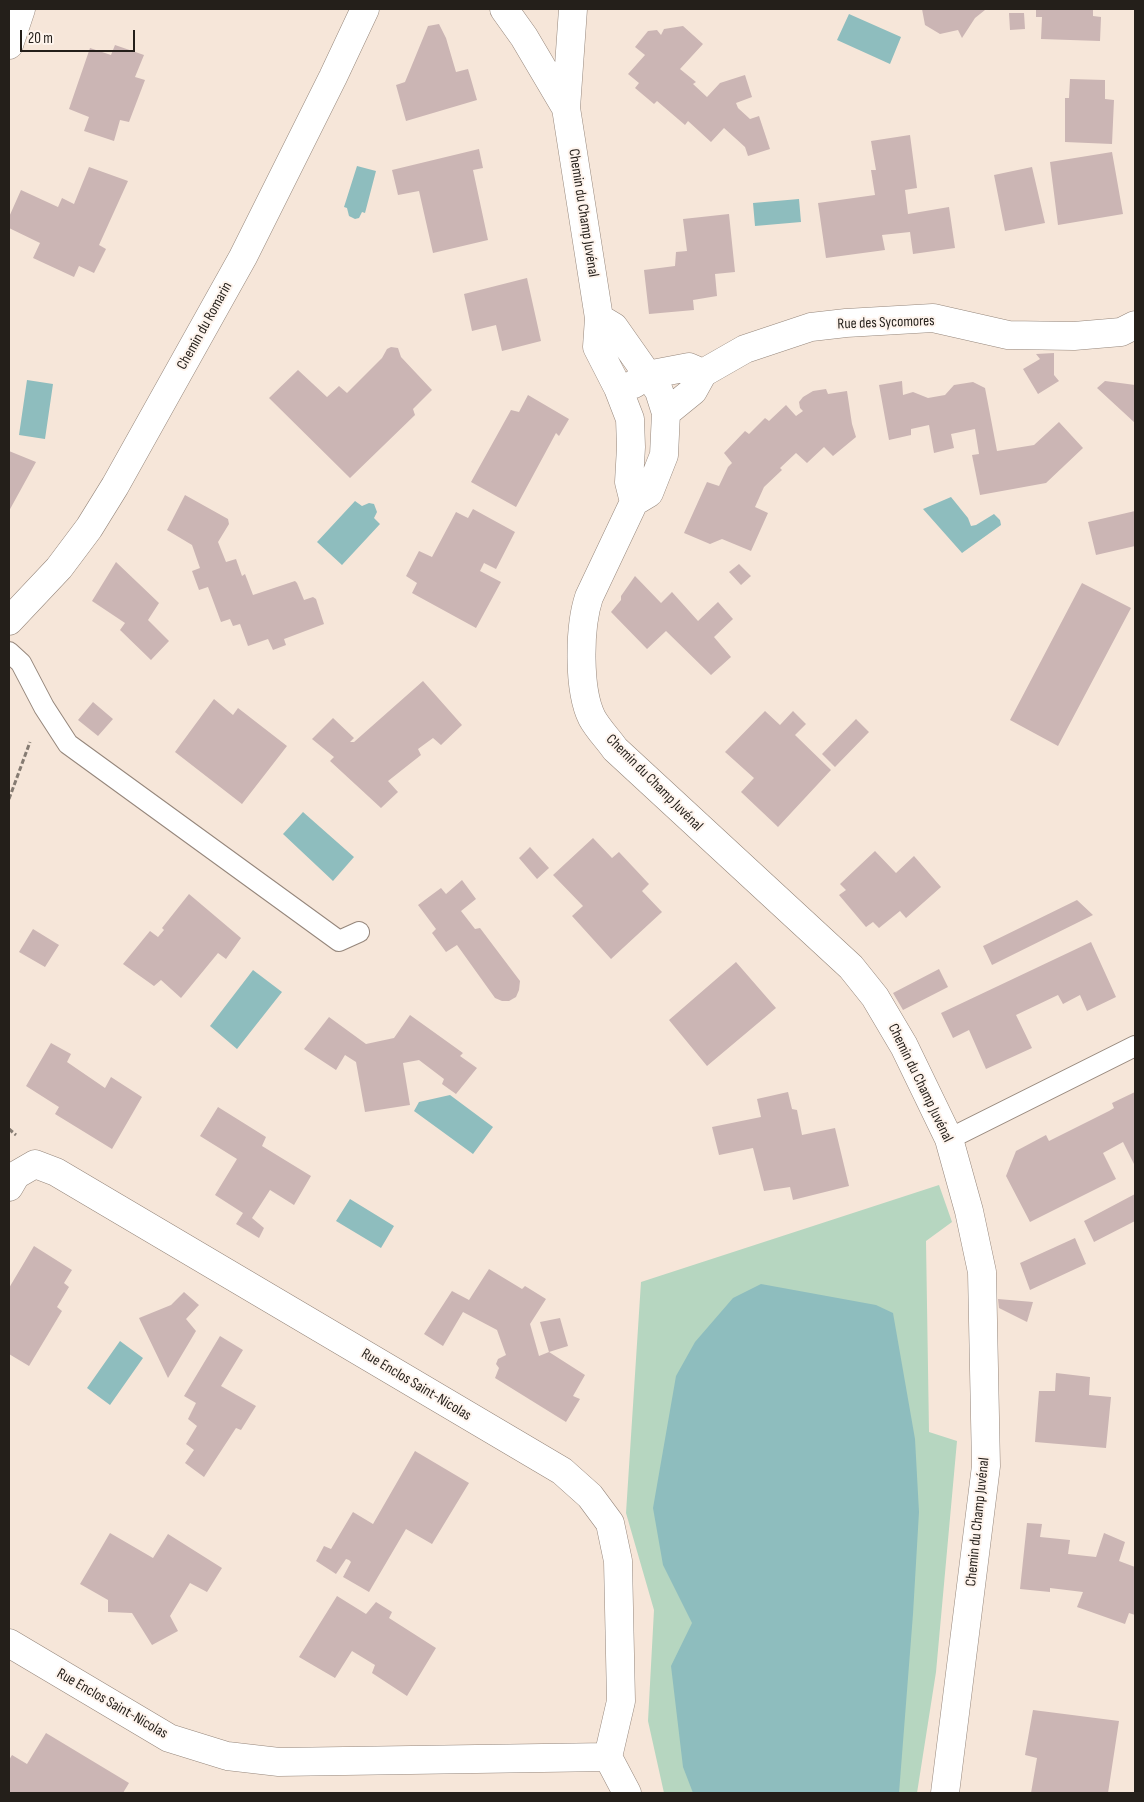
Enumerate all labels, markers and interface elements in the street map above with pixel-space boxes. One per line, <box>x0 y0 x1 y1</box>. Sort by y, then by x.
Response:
scale bar <box>22 20 138 52</box>
text: 20 m <box>28 29 53 48</box>
street label: Chemin du Champ Juvénal <box>564 148 602 278</box>
street label: Chemin du Romarin <box>173 279 237 373</box>
street label: Rue des Sycomores <box>837 312 935 334</box>
street label: Chemin du Champ Juvénal <box>602 731 706 835</box>
street label: Chemin du Champ Juvénal <box>884 1021 956 1145</box>
street label: Rue Enclos Saint-Nicolas <box>358 1345 474 1425</box>
street label: Chemin du Champ Juvénal <box>962 1457 994 1587</box>
street label: Rue Enclos Saint-Nicolas <box>53 1665 171 1743</box>

